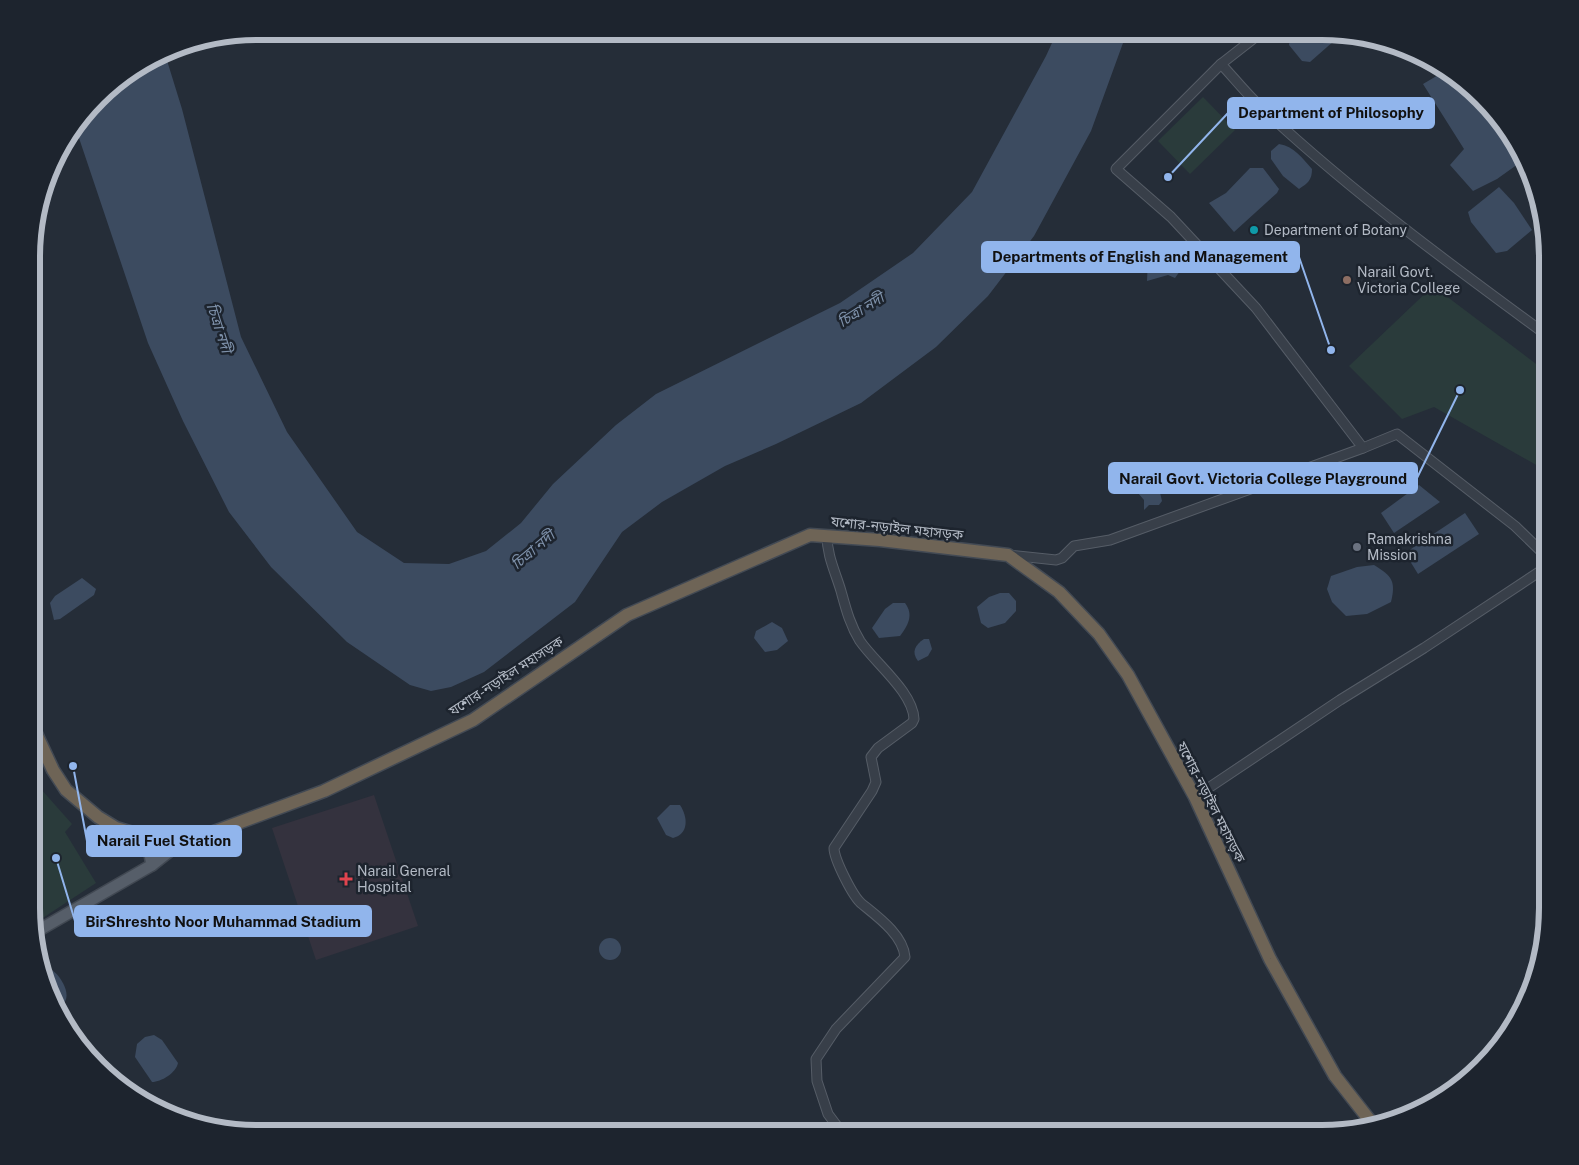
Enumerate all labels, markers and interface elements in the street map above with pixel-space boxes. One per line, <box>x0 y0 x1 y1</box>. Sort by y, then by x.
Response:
callout: Department of Philosophy <box>1228 98 1434 128</box>
text: Department of Philosophy <box>1238 104 1424 121</box>
place label: Department of Botany <box>1264 222 1407 238</box>
marker: Department of Botany <box>1248 224 1260 236</box>
callout: Departments of English and Management <box>982 242 1299 272</box>
text: Departments of English and Management <box>992 248 1288 265</box>
place label: Narail Govt. Victoria College <box>1357 264 1460 296</box>
marker: Narail Govt. Victoria College <box>1341 274 1353 286</box>
water label: চিত্রা নদী <box>835 287 889 330</box>
water label: চিত্রা নদী <box>204 301 236 358</box>
callout: Narail Govt. Victoria College Playground <box>1109 463 1417 493</box>
text: Narail Govt. Victoria College Playground <box>1119 470 1407 487</box>
street label: যশোর-নড়াইল মহাসড়ক <box>829 513 965 543</box>
water label: চিত্রা নদী <box>508 525 560 573</box>
place label: Ramakrishna Mission <box>1367 531 1452 563</box>
marker: Ramakrishna Mission <box>1351 541 1363 553</box>
street label: যশোর-নড়াইল মহাসড়ক <box>445 633 567 720</box>
street label: যশোর-নড়াইল মহাসড়ক <box>1173 738 1249 866</box>
callout: Narail Fuel Station <box>87 826 241 856</box>
text: Narail Fuel Station <box>97 832 231 849</box>
place label: Narail General Hospital <box>357 863 451 895</box>
marker: Narail General Hospital <box>339 872 353 886</box>
callout: BirShreshto Noor Muhammad Stadium <box>75 906 371 936</box>
text: BirShreshto Noor Muhammad Stadium <box>85 913 361 930</box>

